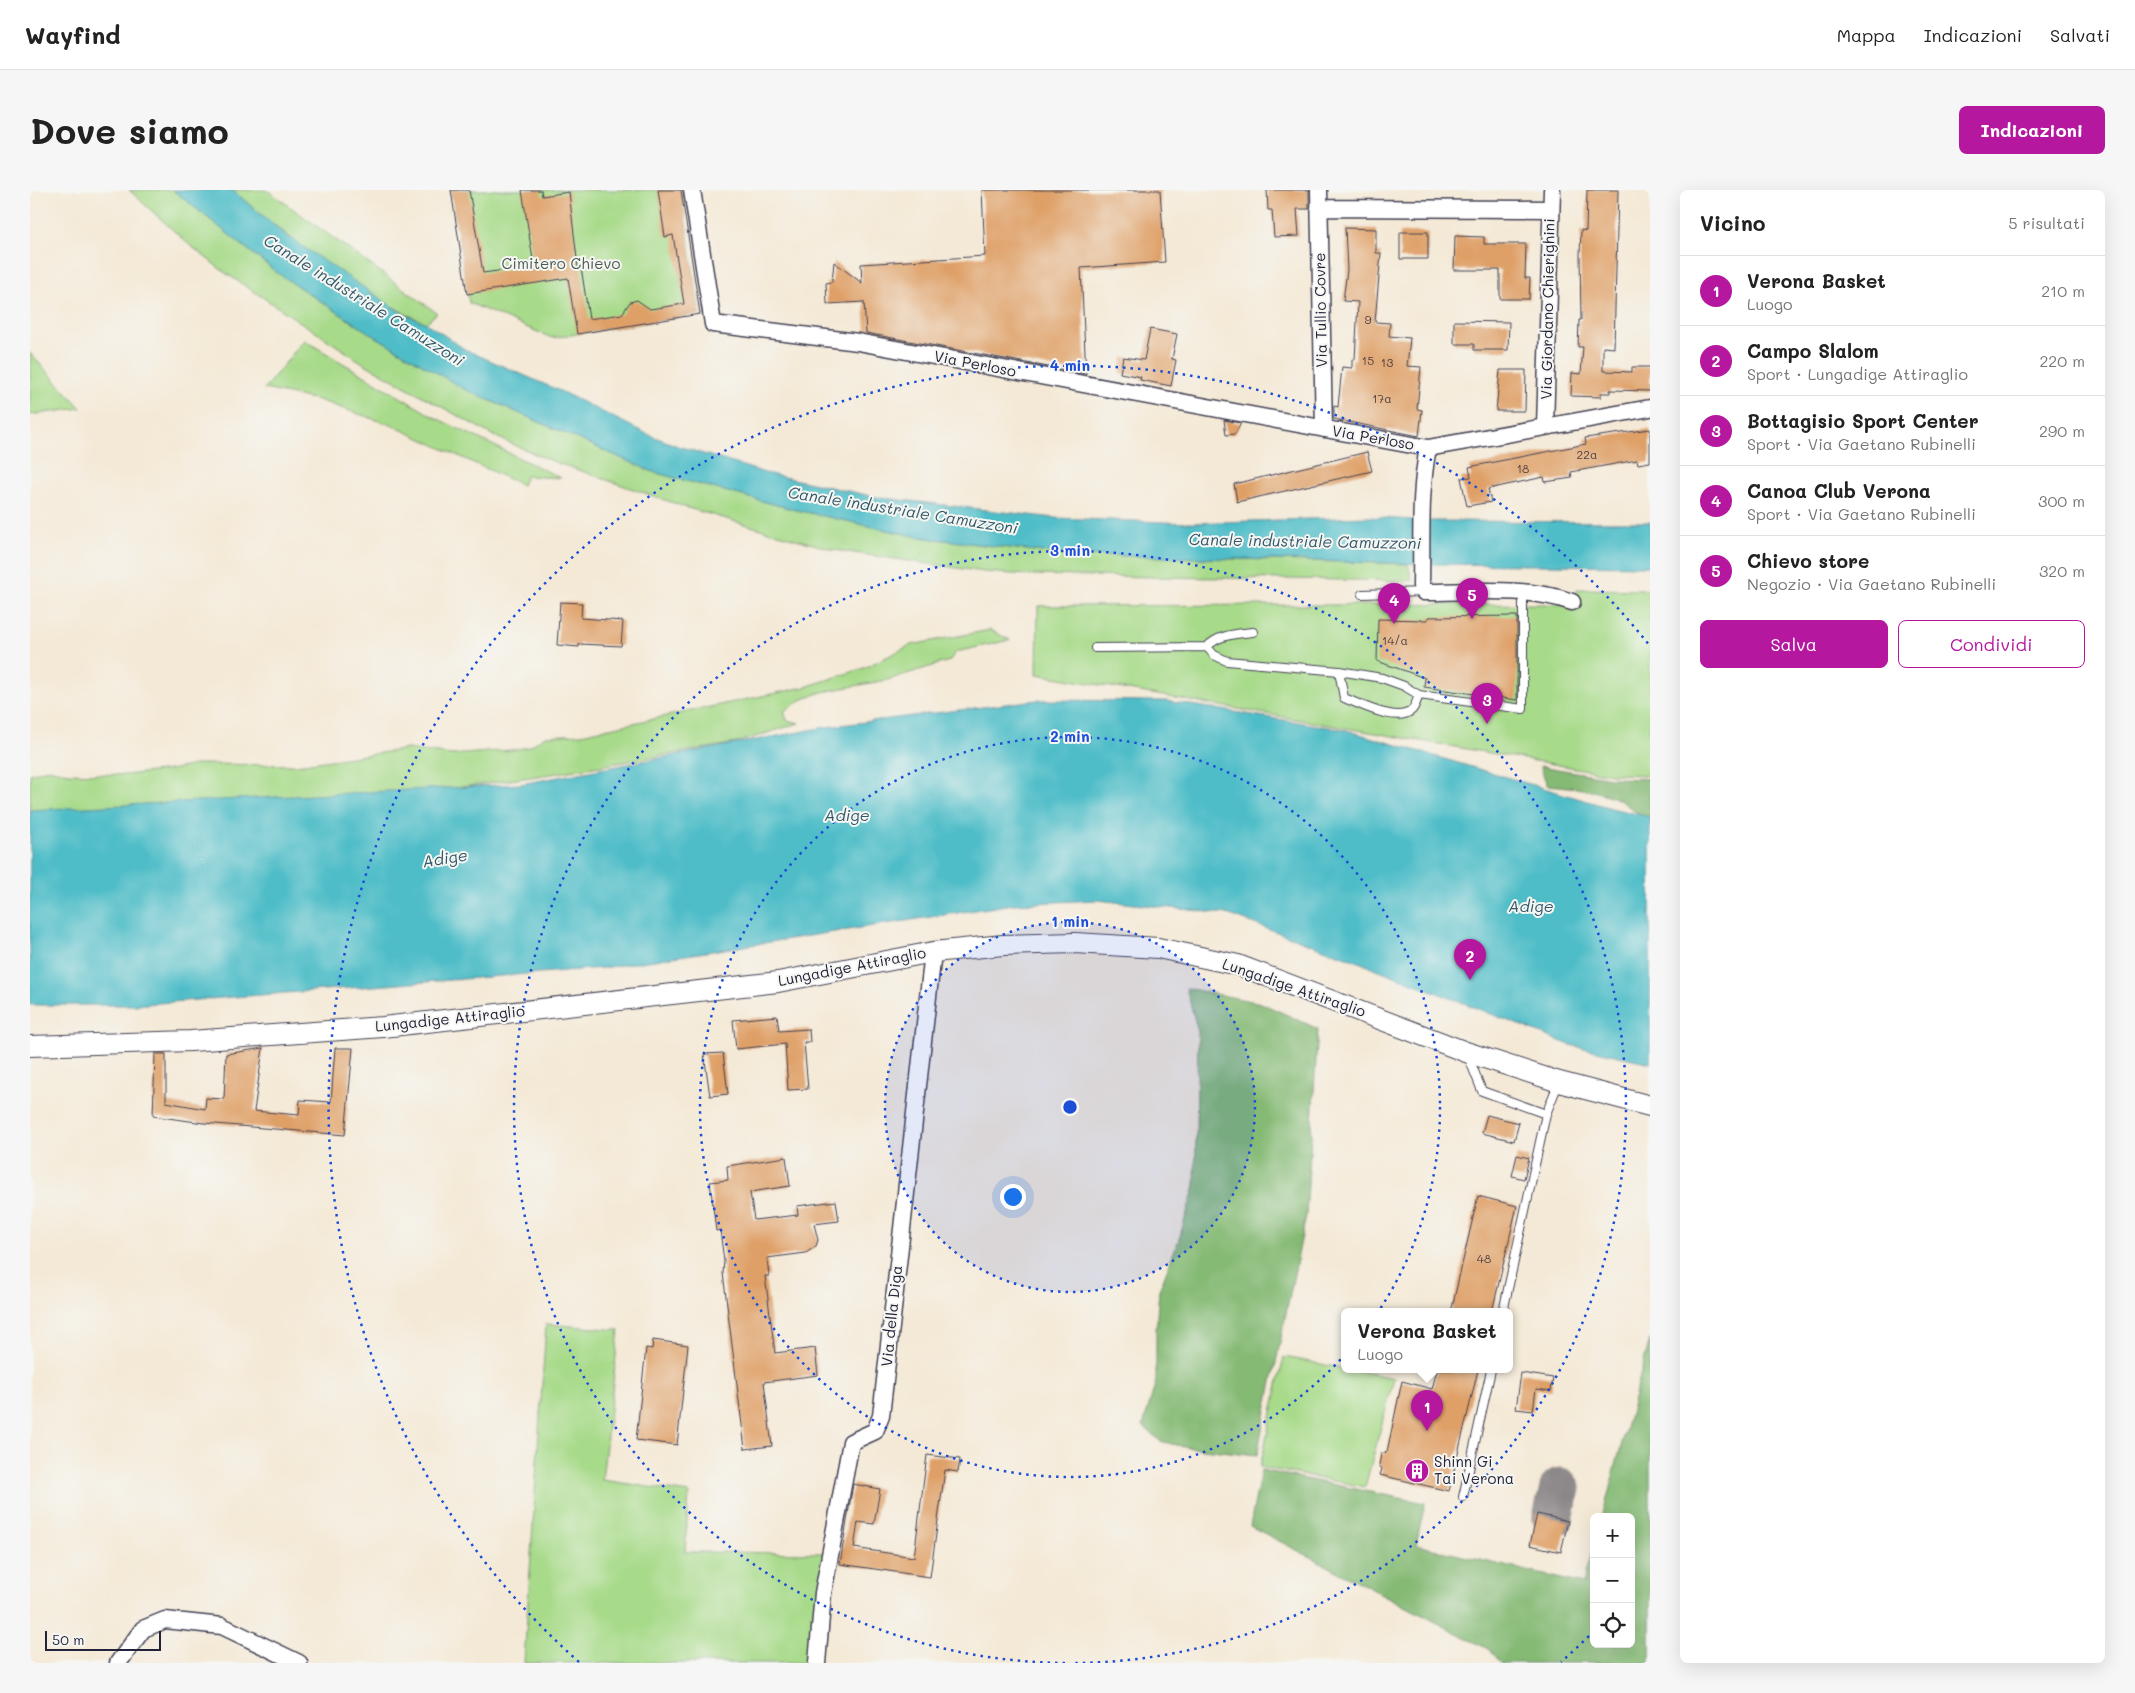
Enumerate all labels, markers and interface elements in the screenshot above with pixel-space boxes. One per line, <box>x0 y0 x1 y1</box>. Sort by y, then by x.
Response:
text: Wayfind <box>25 19 121 50</box>
text: Mappa <box>1837 23 1896 47</box>
text: Indicazioni <box>1924 23 2022 47</box>
text: Salvati <box>2050 23 2110 47</box>
button: Indicazioni <box>1959 106 2105 154</box>
text: Dove siamo <box>30 107 229 153</box>
text: Vicino <box>1700 209 1765 236</box>
text: 5 risultati <box>2008 212 2085 233</box>
street label: Via Giordano Chierighini <box>1535 218 1559 400</box>
water label: Canale industriale Camuzzoni <box>260 229 469 370</box>
street label: Via Tullio Covre <box>1309 252 1331 368</box>
park label: Cimitero Chievo <box>502 253 621 273</box>
text: Verona Basket <box>1747 268 1886 293</box>
text: 1 <box>1712 280 1720 301</box>
text: 210 m <box>2041 280 2085 301</box>
text: Luogo <box>1747 293 1792 314</box>
house number: 9 <box>1364 311 1372 327</box>
text: Campo Slalom <box>1747 338 1879 363</box>
street label: Via Perloso <box>932 345 1018 381</box>
text: 2 <box>1712 350 1720 371</box>
text: 220 m <box>2039 350 2085 371</box>
house number: 15 <box>1362 352 1374 368</box>
house number: 13 <box>1381 354 1393 370</box>
text: 4 min <box>1050 355 1090 375</box>
text: Sport · Lungadige Attiraglio <box>1747 363 1968 384</box>
house number: 17a <box>1372 390 1392 406</box>
text: Bottagisio Sport Center <box>1747 408 1979 433</box>
street label: Via Perloso <box>1330 420 1416 454</box>
text: 3 <box>1711 420 1721 441</box>
text: 290 m <box>2039 420 2085 441</box>
text: Sport · Via Gaetano Rubinelli <box>1747 433 1976 454</box>
house number: 22a <box>1577 446 1597 462</box>
house number: 18 <box>1517 460 1529 476</box>
text: Canoa Club Verona <box>1747 478 1931 503</box>
water label: Canale industriale Camuzzoni <box>787 481 1020 538</box>
text: 4 <box>1711 490 1721 511</box>
text: 300 m <box>2038 490 2085 511</box>
text: Sport · Via Gaetano Rubinelli <box>1747 503 1976 524</box>
water label: Canale industriale Camuzzoni <box>1189 528 1422 553</box>
text: 3 min <box>1050 540 1090 560</box>
text: Chievo store <box>1747 548 1869 573</box>
text: 5 <box>1711 560 1721 581</box>
text: 320 m <box>2039 560 2085 581</box>
text: Negozio · Via Gaetano Rubinelli <box>1747 573 1996 594</box>
pin: 5 <box>1456 578 1488 619</box>
pin: 4 <box>1378 583 1410 624</box>
button: Salva <box>1700 620 1888 668</box>
button: Condividi <box>1898 620 2085 668</box>
house number: 14/a <box>1382 632 1408 648</box>
pin: 3 <box>1471 683 1503 724</box>
text: 2 min <box>1050 726 1090 746</box>
water label: Adige <box>824 804 870 825</box>
water label: Adige <box>421 844 469 871</box>
water label: Adige <box>1508 895 1554 916</box>
text: 1 min <box>1051 911 1089 931</box>
pin: 2 <box>1454 939 1486 980</box>
street label: Lungadige Attiraglio <box>776 942 928 990</box>
street label: Lungadige Attiraglio <box>1220 953 1369 1021</box>
street label: Lungadige Attiraglio <box>374 1000 526 1036</box>
centre of rings <box>1061 1098 1079 1116</box>
your location <box>1000 1184 1026 1210</box>
house number: 48 <box>1477 1250 1491 1266</box>
street label: Via della Diga <box>876 1264 906 1368</box>
popup <box>1341 1308 1513 1373</box>
text: Verona Basket <box>1358 1318 1496 1343</box>
text: Luogo <box>1358 1343 1403 1364</box>
pin: 1 <box>1411 1390 1443 1431</box>
place label: Shinn Gi Tai Verona <box>1434 1451 1514 1488</box>
building icon: Shinn Gi Tai Verona <box>1404 1458 1430 1484</box>
map controls <box>1590 1513 1635 1648</box>
button: + <box>1590 1513 1635 1558</box>
button: − <box>1590 1558 1635 1603</box>
button: locate <box>1590 1603 1635 1648</box>
scale bar <box>45 1628 161 1651</box>
text: 50 m <box>52 1630 84 1649</box>

